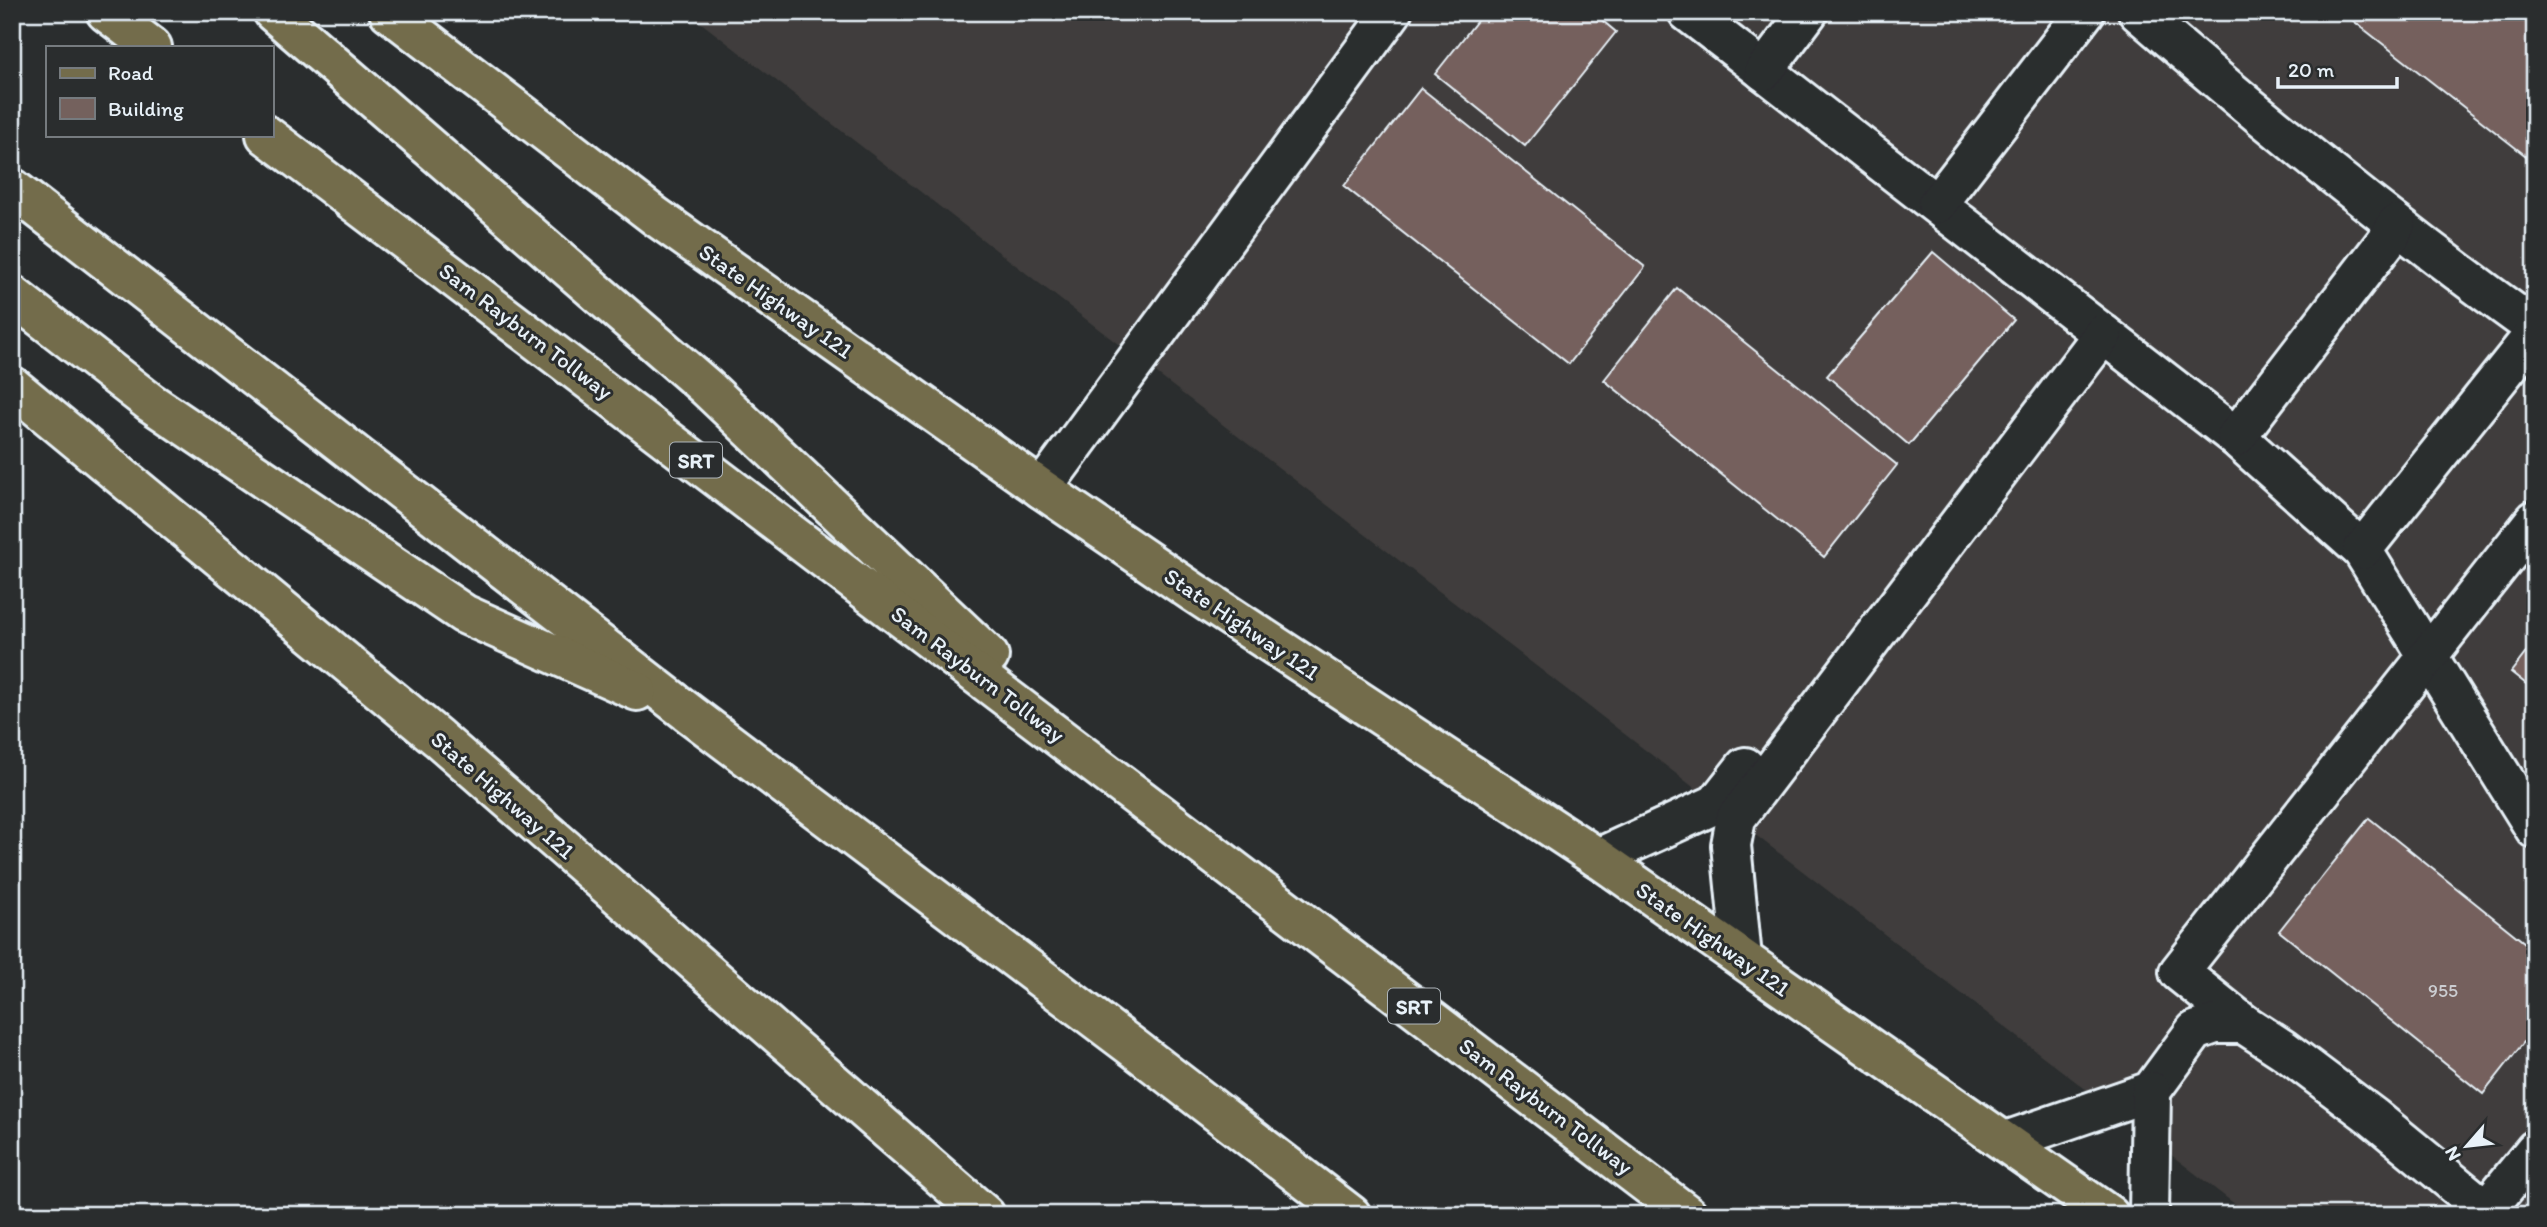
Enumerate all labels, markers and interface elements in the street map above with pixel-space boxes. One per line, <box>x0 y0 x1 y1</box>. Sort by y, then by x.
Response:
legend <box>46 46 273 136</box>
scale bar <box>2278 46 2396 90</box>
text: 20 m <box>2288 57 2335 82</box>
text: Road <box>108 60 154 85</box>
text: Building <box>108 96 184 121</box>
street label: State Highway 121 <box>694 238 859 365</box>
street label: Sam Rayburn Tollway <box>434 256 619 406</box>
road number: SRT <box>670 442 722 477</box>
street label: State Highway 121 <box>1159 562 1325 686</box>
street label: Sam Rayburn Tollway <box>886 599 1071 749</box>
street label: State Highway 121 <box>425 725 581 865</box>
street label: State Highway 121 <box>1631 876 1796 1003</box>
house number: 955 <box>2428 979 2458 1002</box>
road number: SRT <box>1388 988 1440 1024</box>
street label: Sam Rayburn Tollway <box>1454 1031 1639 1181</box>
north arrow <box>2432 1112 2502 1182</box>
text: N <box>2439 1143 2466 1165</box>

